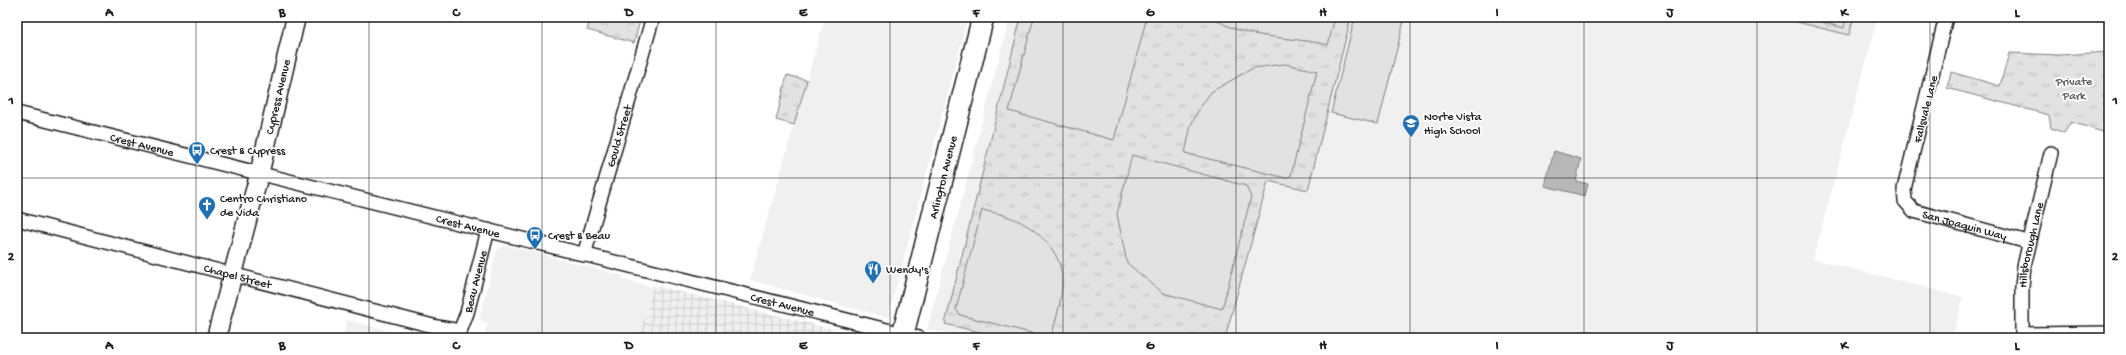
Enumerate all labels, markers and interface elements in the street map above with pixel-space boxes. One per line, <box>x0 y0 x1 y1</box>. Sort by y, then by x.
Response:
text: A <box>104 6 114 21</box>
text: B <box>278 6 287 21</box>
text: C <box>451 6 461 21</box>
text: D <box>624 6 634 21</box>
text: E <box>799 6 808 21</box>
text: F <box>972 6 981 21</box>
text: G <box>1146 6 1155 21</box>
text: H <box>1319 6 1327 21</box>
text: I <box>1495 6 1499 21</box>
text: J <box>1666 6 1675 21</box>
text: K <box>1839 6 1849 21</box>
text: L <box>2015 6 2021 21</box>
street label: Cypress Avenue <box>264 57 295 136</box>
street label: Fallsvale Lane <box>1912 73 1942 146</box>
park label: Private Park <box>2055 76 2093 104</box>
text: 1 <box>7 94 14 109</box>
text: 1 <box>2111 94 2118 109</box>
street label: Gould Street <box>605 103 636 169</box>
place label: Norte Vista High School <box>1424 111 1482 139</box>
school or university icon: Norte Vista High School <box>1401 113 1421 138</box>
street label: Crest Avenue <box>108 131 176 161</box>
street label: Arlington Avenue <box>927 134 962 220</box>
bus stop icon: Crest & Cypress <box>187 140 207 165</box>
place label: Crest & Cypress <box>210 145 286 159</box>
place label: Centro Christiano de Vida <box>220 193 307 221</box>
church icon: Centro Christiano de Vida <box>197 195 217 220</box>
street label: Hillsborough Lane <box>2017 200 2048 288</box>
street label: San Joaquin Way <box>1920 209 2008 245</box>
street label: Crest Avenue <box>434 213 502 242</box>
bus stop icon: Crest & Beau <box>525 225 545 250</box>
place label: Crest & Beau <box>548 230 610 244</box>
street label: Beau Avenue <box>462 248 492 315</box>
text: 2 <box>8 250 15 265</box>
text: 2 <box>2112 250 2119 265</box>
restaurant icon: Wendy's <box>863 259 883 284</box>
street label: Chapel Street <box>202 262 274 293</box>
place label: Wendy's <box>886 264 929 278</box>
street label: Crest Avenue <box>749 291 816 321</box>
text: A <box>104 339 114 354</box>
text: B <box>278 339 287 354</box>
text: C <box>451 339 461 354</box>
text: D <box>624 339 634 354</box>
text: E <box>799 339 808 354</box>
text: F <box>972 339 981 354</box>
text: G <box>1146 339 1155 354</box>
text: H <box>1319 339 1327 354</box>
text: I <box>1495 339 1499 354</box>
text: J <box>1666 339 1675 354</box>
text: K <box>1839 339 1849 354</box>
text: L <box>2015 339 2021 354</box>

